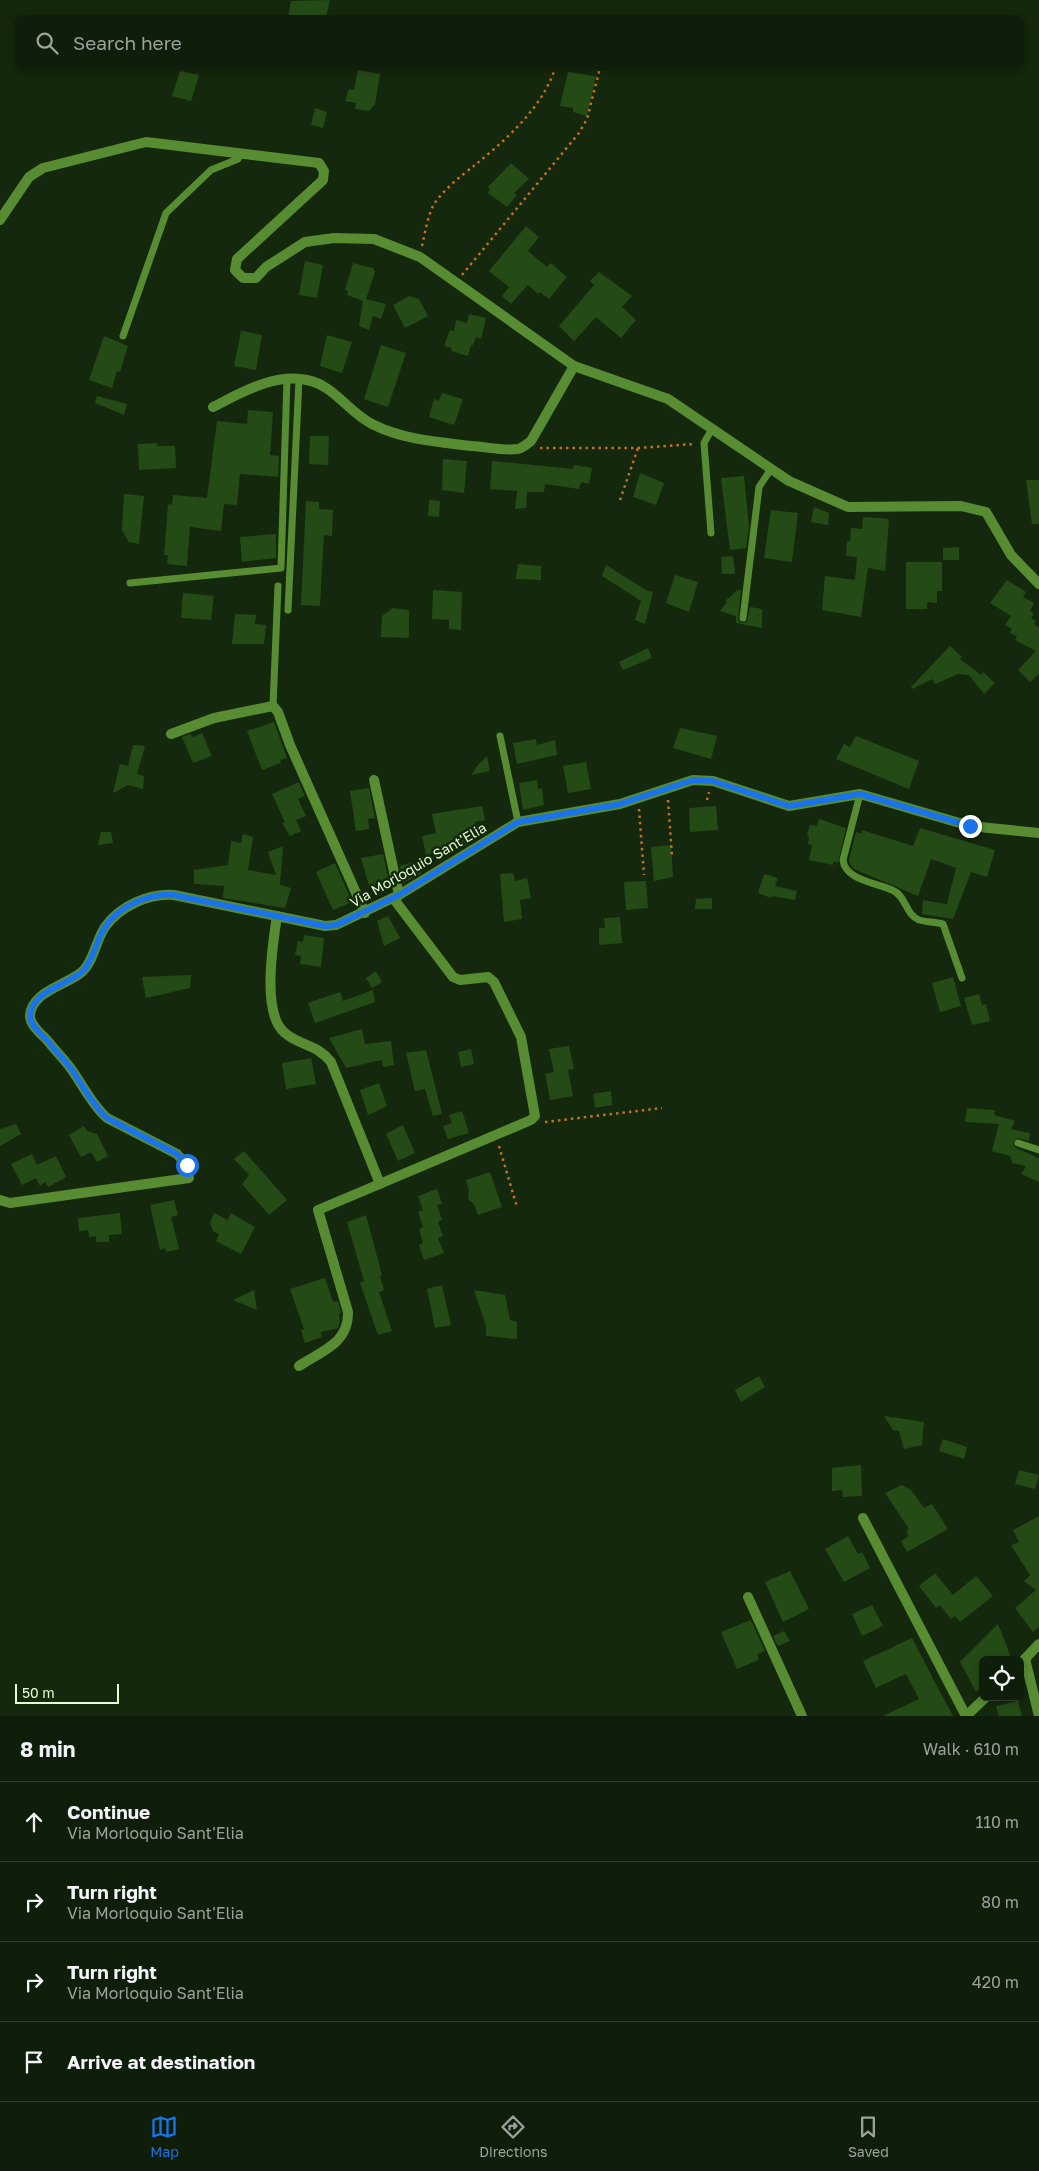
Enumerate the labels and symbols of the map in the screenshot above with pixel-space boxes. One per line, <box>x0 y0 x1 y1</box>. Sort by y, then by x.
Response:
route end <box>959 815 982 838</box>
street label: Via Morloquio Sant'Elia <box>346 819 489 911</box>
route start <box>176 1154 199 1177</box>
scale bar <box>15 1681 119 1704</box>

